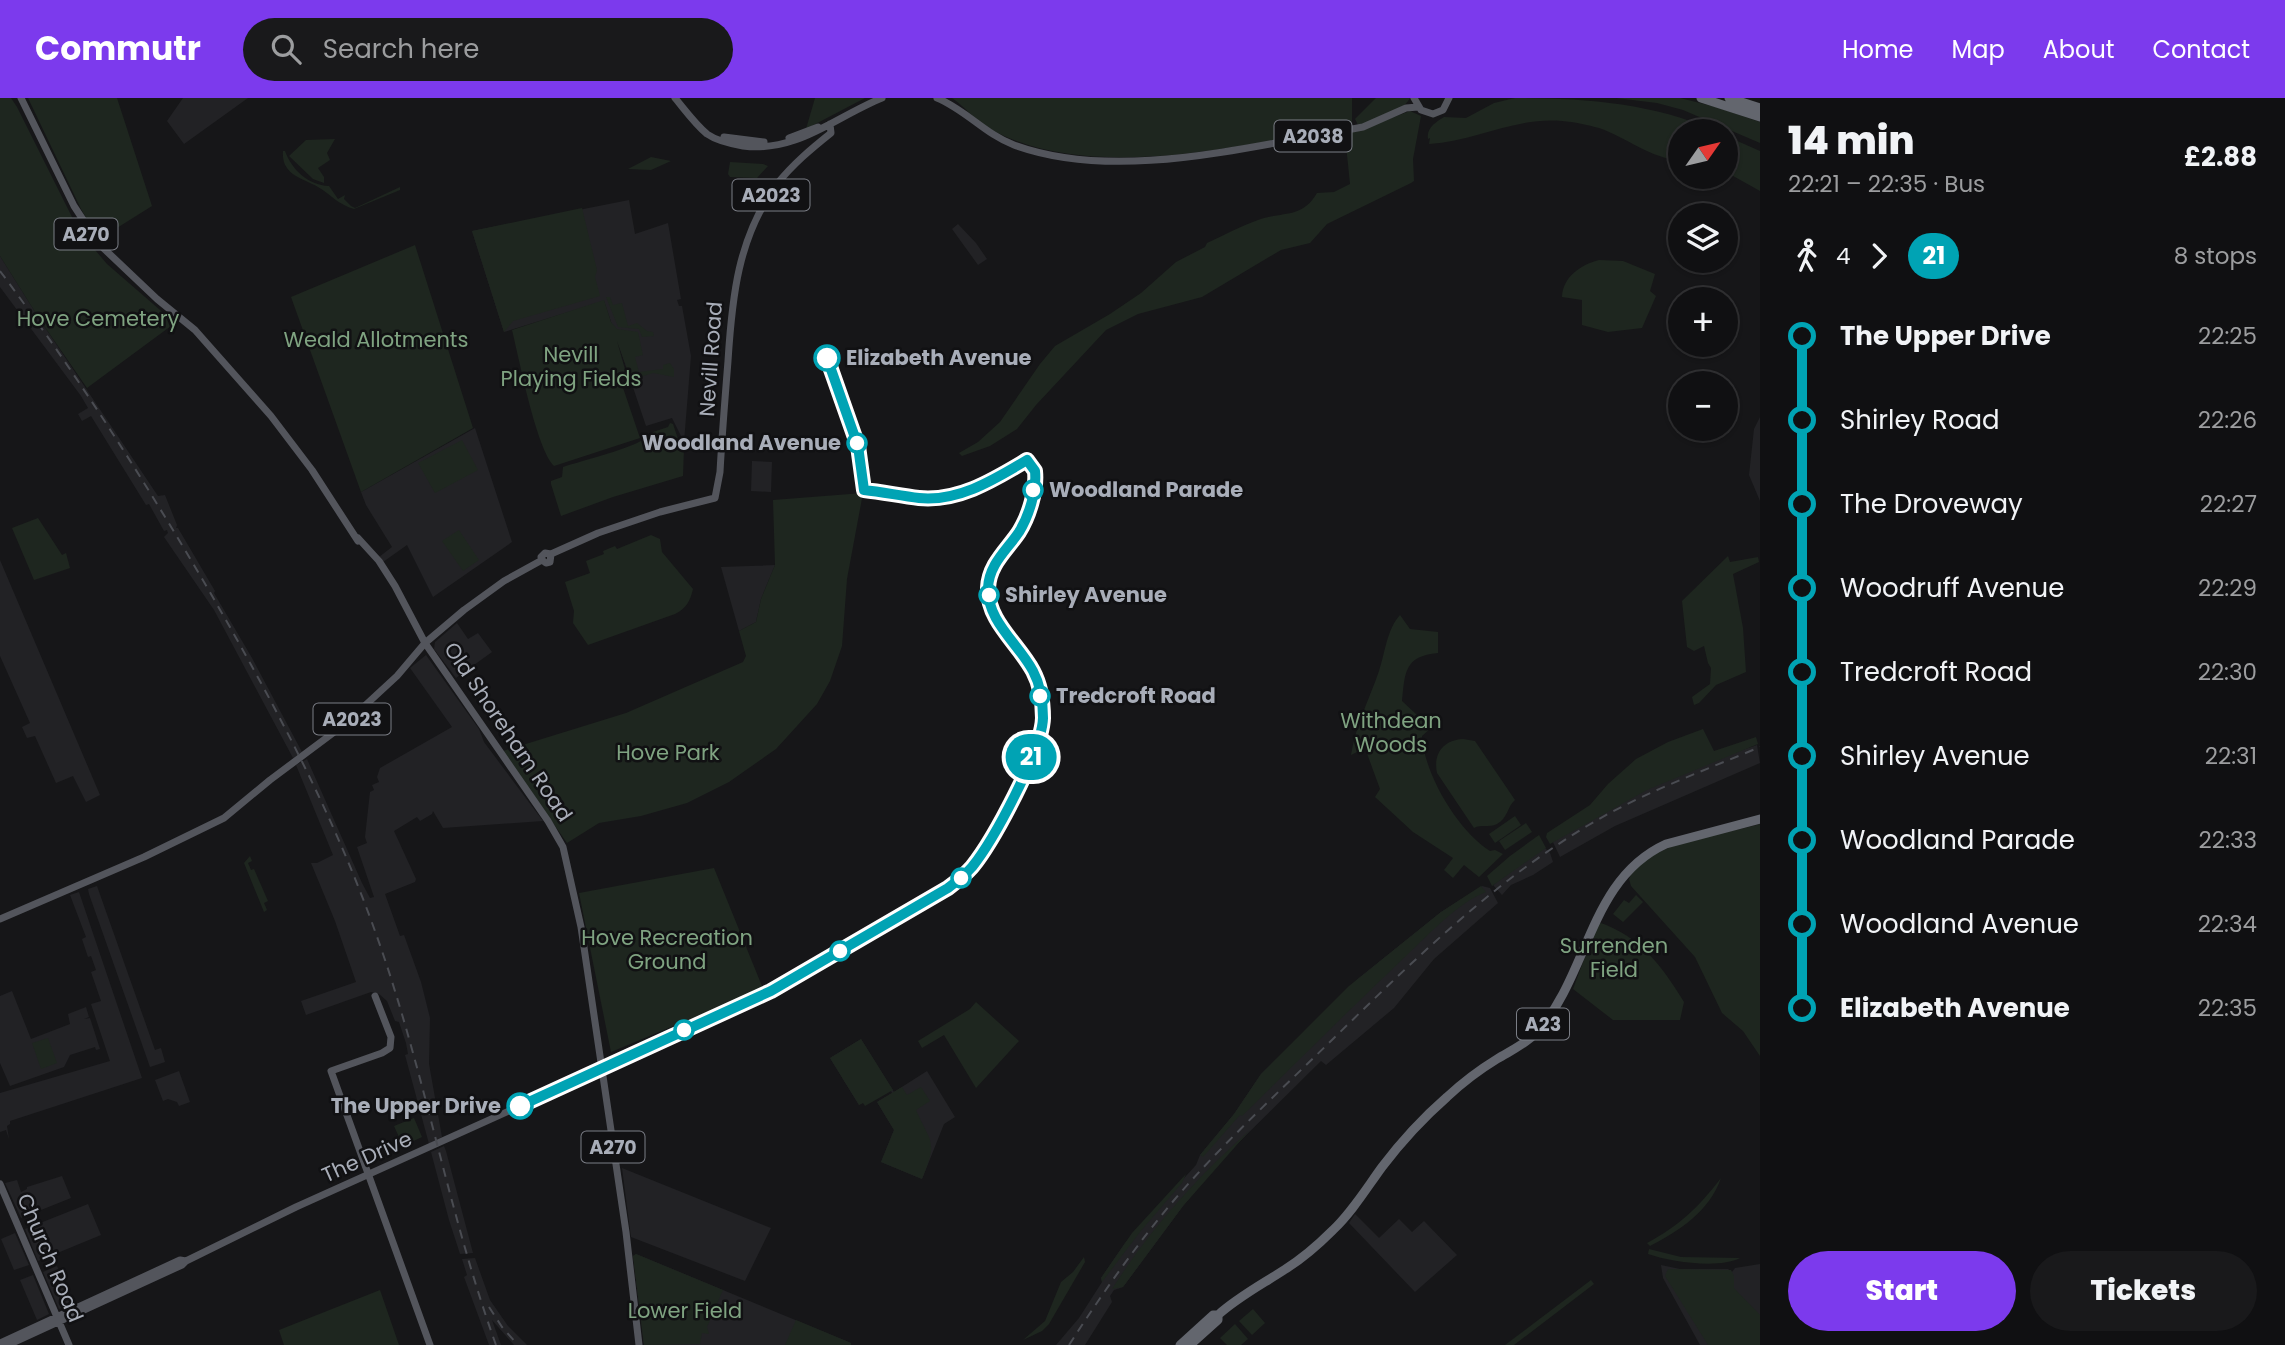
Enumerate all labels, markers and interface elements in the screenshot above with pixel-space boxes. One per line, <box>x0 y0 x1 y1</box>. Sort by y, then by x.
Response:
search box <box>243 18 733 81</box>
text: Commutr <box>35 25 201 72</box>
icon: search <box>267 30 305 68</box>
text: Search here <box>323 31 479 67</box>
text: Home <box>1842 33 1914 66</box>
text: Map <box>1952 33 2005 66</box>
text: About <box>2043 33 2114 66</box>
text: Contact <box>2152 33 2250 66</box>
text: 14 min <box>1788 114 1915 167</box>
north arrow <box>1668 119 1738 189</box>
map controls <box>1668 119 1738 441</box>
road number: A2038 <box>1274 120 1352 152</box>
text: £2.88 <box>2184 139 2257 175</box>
text: 22:21 – 22:35 · Bus <box>1788 168 1985 200</box>
road number: A2023 <box>732 180 810 211</box>
button: layers <box>1668 203 1738 273</box>
road number: A270 <box>55 218 118 250</box>
icon: walk <box>1788 237 1826 275</box>
icon: forward <box>1860 237 1898 275</box>
text: 21 <box>1922 239 1945 272</box>
text: 4 <box>1836 240 1850 272</box>
text: 8 stops <box>2174 240 2257 272</box>
button: + <box>1668 287 1738 357</box>
street label: Nevill Road <box>692 300 729 417</box>
park label: Hove Cemetery <box>17 304 179 333</box>
text: The Upper Drive <box>1840 318 2051 354</box>
text: 22:25 <box>2198 320 2257 352</box>
park label: Weald Allotments <box>284 325 468 354</box>
park label: Nevill Playing Fields <box>501 340 641 393</box>
place label: Elizabeth Avenue <box>846 343 1032 372</box>
marker: Elizabeth Avenue <box>814 345 840 371</box>
button: − <box>1668 371 1738 441</box>
text: Shirley Road <box>1840 402 2000 438</box>
text: 22:26 <box>2198 404 2257 436</box>
place label: Woodland Avenue <box>642 428 841 457</box>
marker: Woodland Avenue <box>847 433 867 453</box>
place label: Woodland Parade <box>1049 475 1243 504</box>
marker: Woodland Parade <box>1023 480 1043 500</box>
text: The Droveway <box>1840 486 2023 522</box>
text: 22:27 <box>2200 488 2257 520</box>
text: Woodruff Avenue <box>1840 570 2064 606</box>
text: 22:29 <box>2198 572 2257 604</box>
place label: Shirley Avenue <box>1005 580 1167 609</box>
marker: Shirley Avenue <box>979 585 999 605</box>
street label: Old Shoreham Road <box>437 636 579 827</box>
text: Tredcroft Road <box>1840 654 2032 690</box>
text: 22:30 <box>2198 656 2257 688</box>
place label: Tredcroft Road <box>1056 681 1216 710</box>
marker: Tredcroft Road <box>1030 686 1050 706</box>
road number: A2023 <box>314 704 390 734</box>
park label: Withdean Woods <box>1340 706 1442 759</box>
line badge: 21 <box>1000 734 1062 780</box>
park label: Hove Park <box>616 738 720 767</box>
text: Shirley Avenue <box>1840 738 2030 774</box>
text: 21 <box>1020 740 1042 773</box>
text: 22:31 <box>2205 740 2257 772</box>
text: Woodland Parade <box>1840 822 2075 858</box>
text: 22:33 <box>2199 824 2257 856</box>
unlabelled marker <box>951 868 971 888</box>
text: Woodland Avenue <box>1840 906 2079 942</box>
text: 22:34 <box>2198 908 2257 940</box>
park label: Hove Recreation Ground <box>581 923 753 976</box>
park label: Surrenden Field <box>1560 931 1668 984</box>
unlabelled marker <box>830 941 850 961</box>
text: Elizabeth Avenue <box>1840 990 2070 1026</box>
text: 22:35 <box>2198 992 2257 1024</box>
road number: A23 <box>1517 1008 1569 1040</box>
unlabelled marker <box>674 1020 694 1040</box>
place label: The Upper Drive <box>331 1091 501 1120</box>
marker: The Upper Drive <box>507 1093 533 1119</box>
street label: The Drive <box>317 1124 417 1189</box>
road number: A270 <box>582 1132 644 1162</box>
street label: Church Road <box>10 1189 91 1327</box>
button: Start <box>1788 1251 2016 1331</box>
button: Tickets <box>2030 1251 2257 1331</box>
park label: Lower Field <box>628 1296 742 1325</box>

